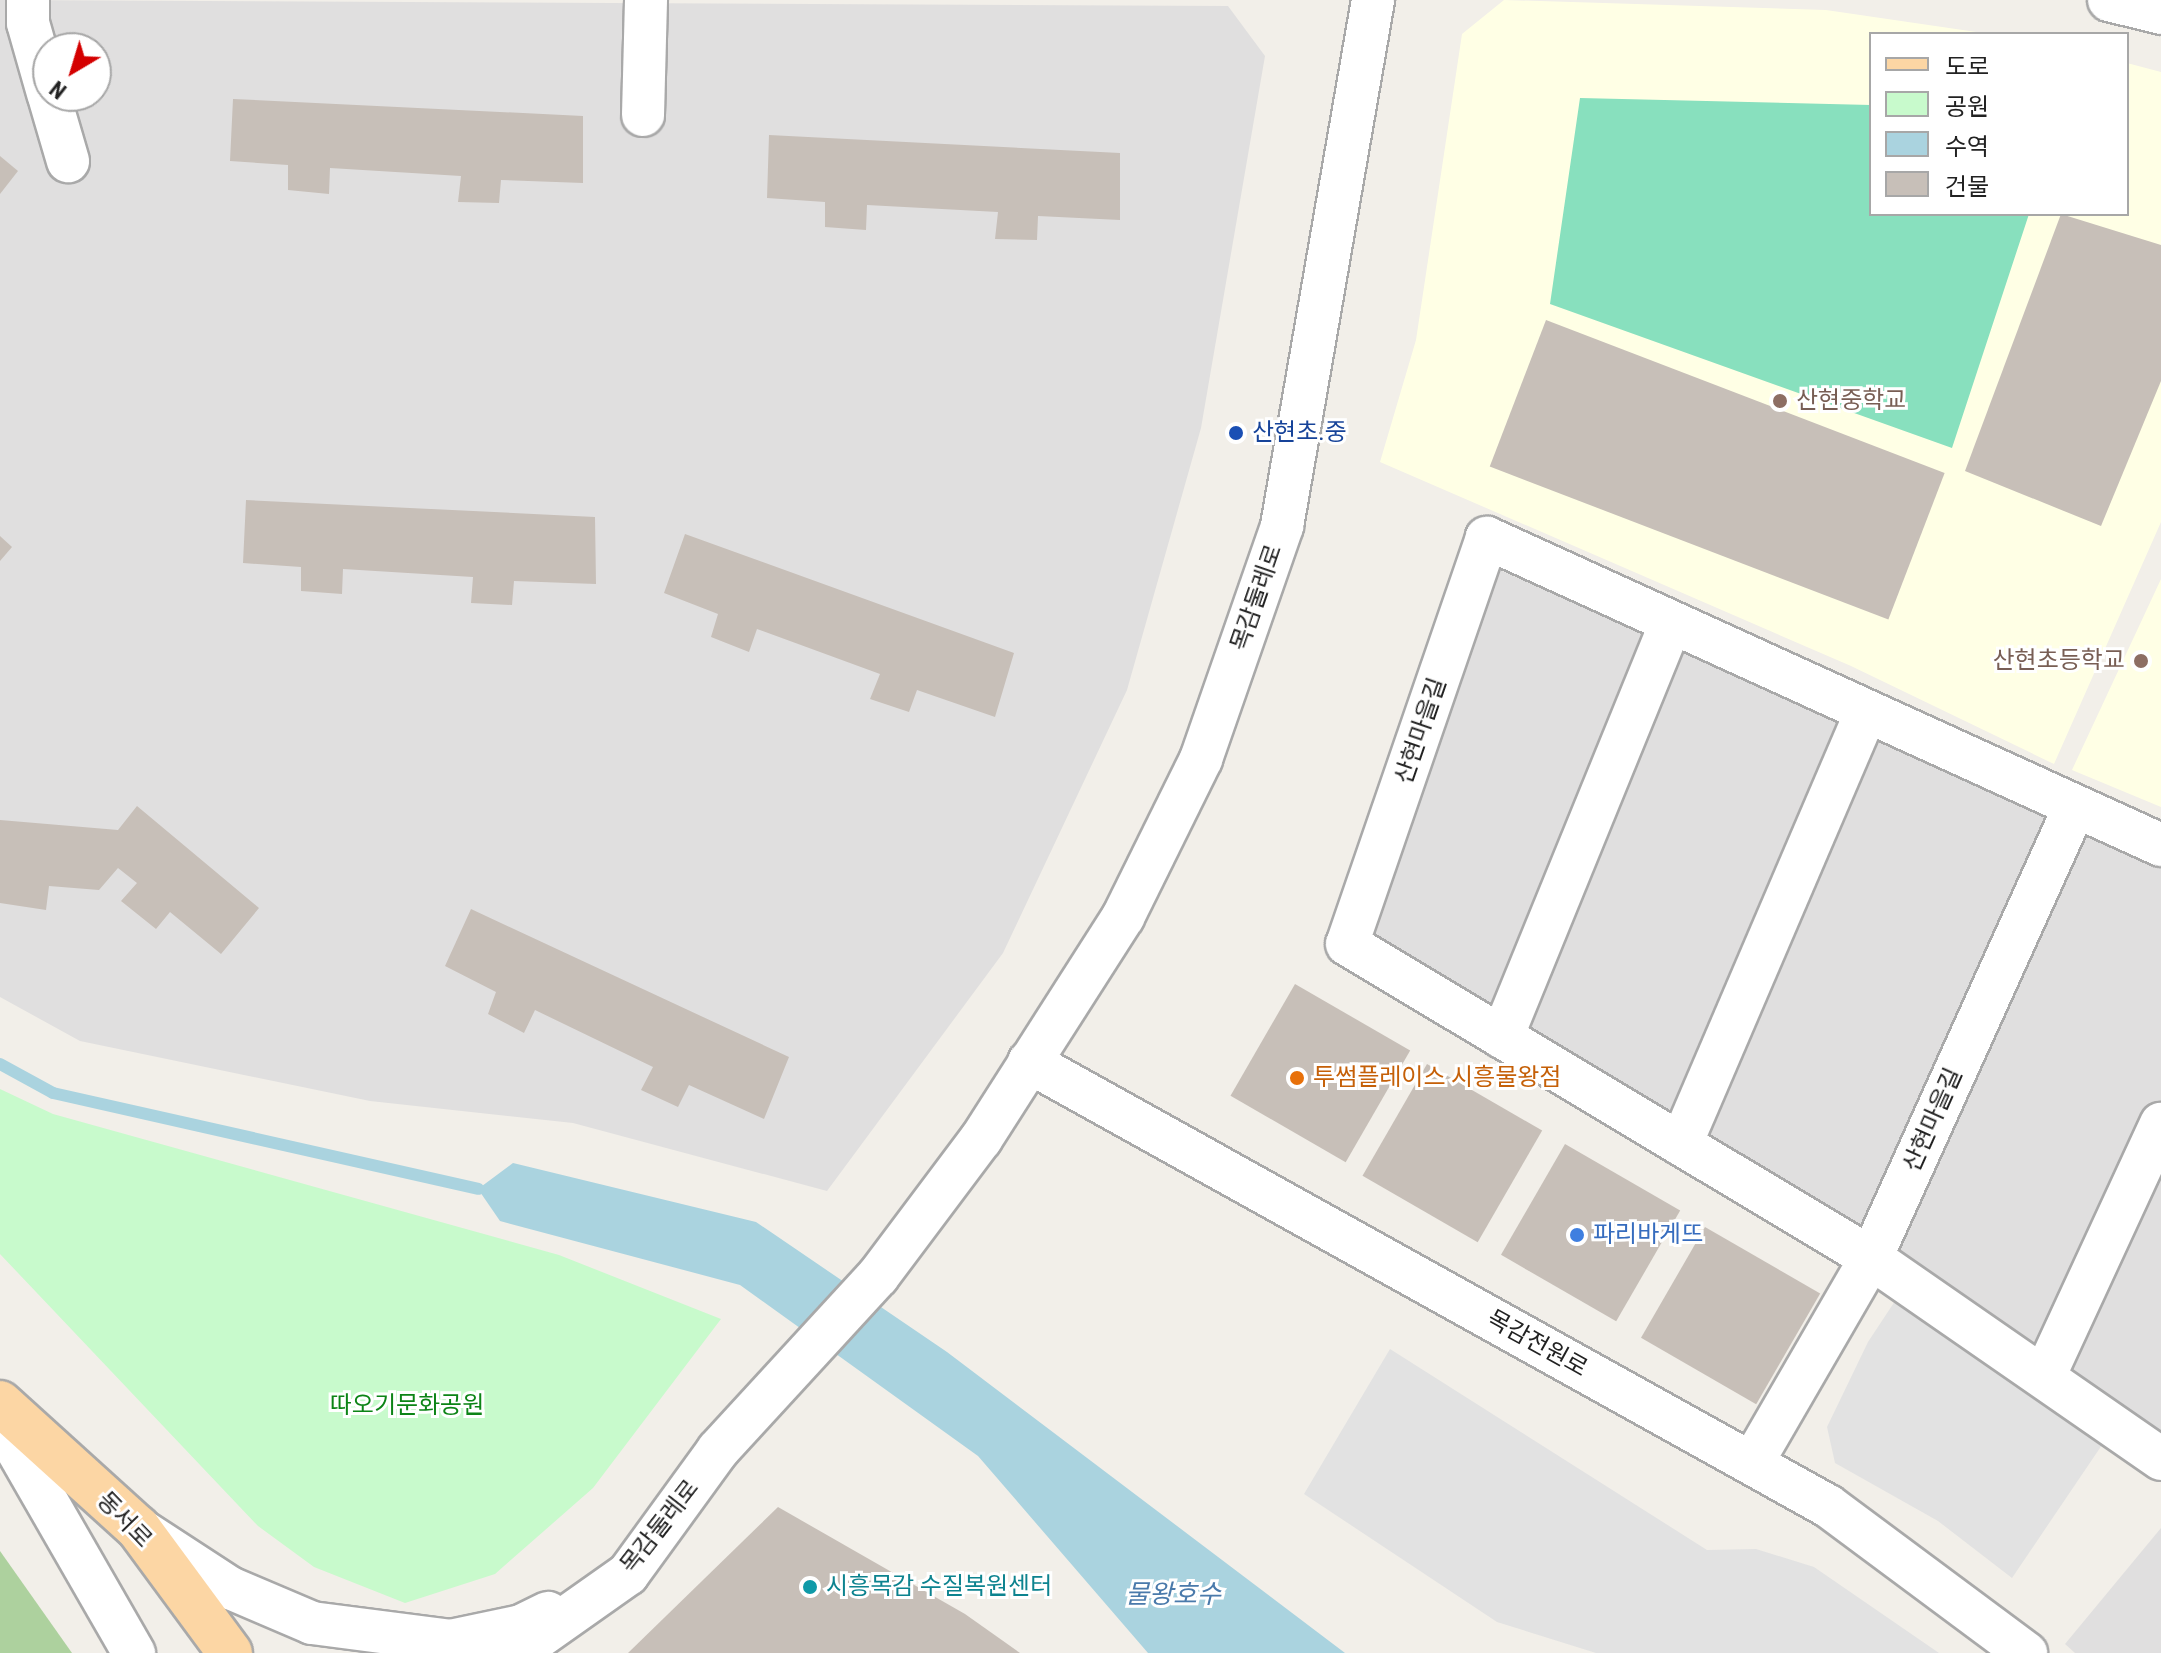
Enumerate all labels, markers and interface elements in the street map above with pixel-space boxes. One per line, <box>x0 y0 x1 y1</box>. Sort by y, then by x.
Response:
north arrow <box>32 32 112 112</box>
legend <box>1869 32 2129 216</box>
text: 도로 <box>1945 53 1989 81</box>
text: N <box>45 76 71 104</box>
text: 공원 <box>1945 93 1989 121</box>
text: 수역 <box>1945 133 1989 161</box>
text: 건물 <box>1945 173 1989 201</box>
place label: 산현중학교 <box>1796 387 1906 415</box>
marker: 산현중학교 <box>1771 392 1789 410</box>
place label: 산현초.중 <box>1252 419 1347 447</box>
marker: 산현초.중 <box>1227 424 1245 442</box>
street label: 목감둘레로 <box>1225 541 1289 655</box>
place label: 산현초등학교 <box>1993 647 2125 675</box>
marker: 산현초등학교 <box>2132 652 2150 670</box>
street label: 산현마을길 <box>1389 674 1453 788</box>
place label: 투썸플레이스 시흥물왕점 <box>1313 1064 1561 1092</box>
street label: 산현마을길 <box>1897 1064 1969 1176</box>
marker: 투썸플레이스 시흥물왕점 <box>1288 1069 1306 1087</box>
place label: 파리바게뜨 <box>1593 1221 1703 1249</box>
marker: 파리바게뜨 <box>1568 1226 1586 1244</box>
street label: 목감전원로 <box>1482 1305 1592 1383</box>
park label: 따오기문화공원 <box>330 1392 484 1420</box>
street label: 목감둘레로 <box>615 1475 705 1579</box>
street label: 동서로 <box>91 1486 157 1554</box>
place label: 시흥목감 수질복원센터 <box>826 1573 1052 1601</box>
marker: 시흥목감 수질복원센터 <box>801 1578 819 1596</box>
water label: 물왕호수 <box>1125 1579 1221 1611</box>

